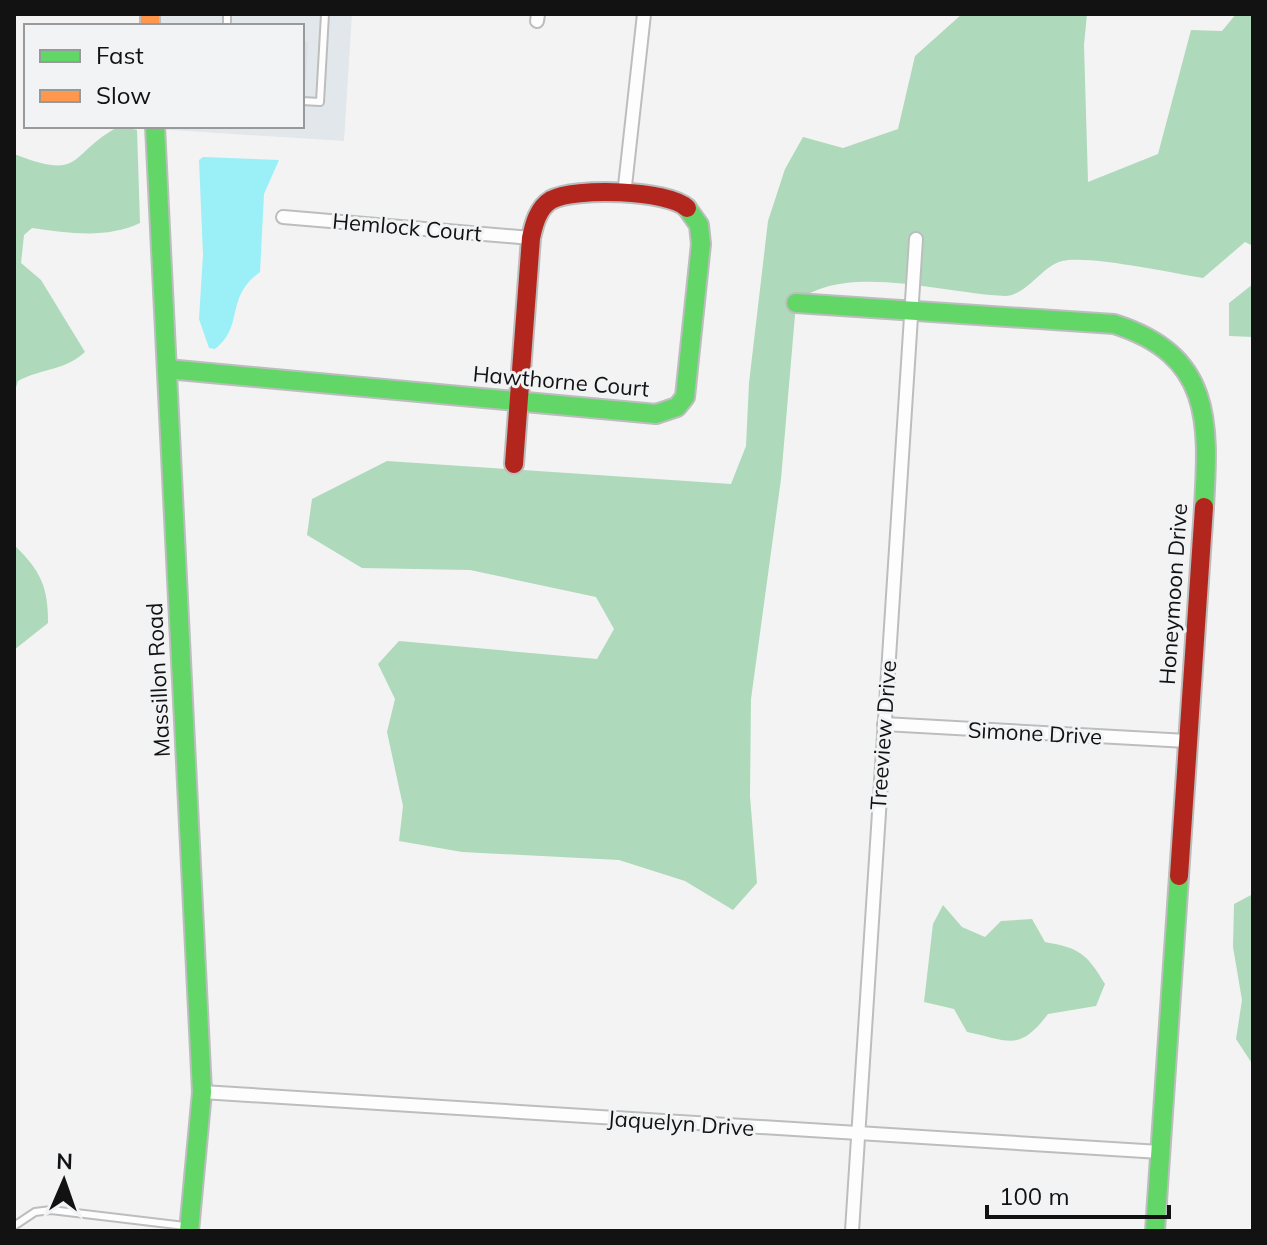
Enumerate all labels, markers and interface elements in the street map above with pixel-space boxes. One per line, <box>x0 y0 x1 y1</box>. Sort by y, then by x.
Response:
legend <box>24 24 304 128</box>
text: Fast <box>96 40 144 70</box>
text: Slow <box>96 80 151 110</box>
street label: Hemlock Court <box>331 207 483 247</box>
street label: Hawthorne Court <box>472 359 651 403</box>
street label: Honeymoon Drive <box>1153 502 1193 686</box>
street label: Massillon Road <box>140 602 176 758</box>
street label: Treeview Drive <box>864 659 902 811</box>
street label: Simone Drive <box>967 715 1103 751</box>
street label: Jaquelyn Drive <box>607 1104 755 1142</box>
north arrow <box>24 1141 104 1221</box>
text: N <box>56 1147 73 1175</box>
scale bar <box>987 1169 1169 1219</box>
text: 100 m <box>999 1181 1070 1211</box>

